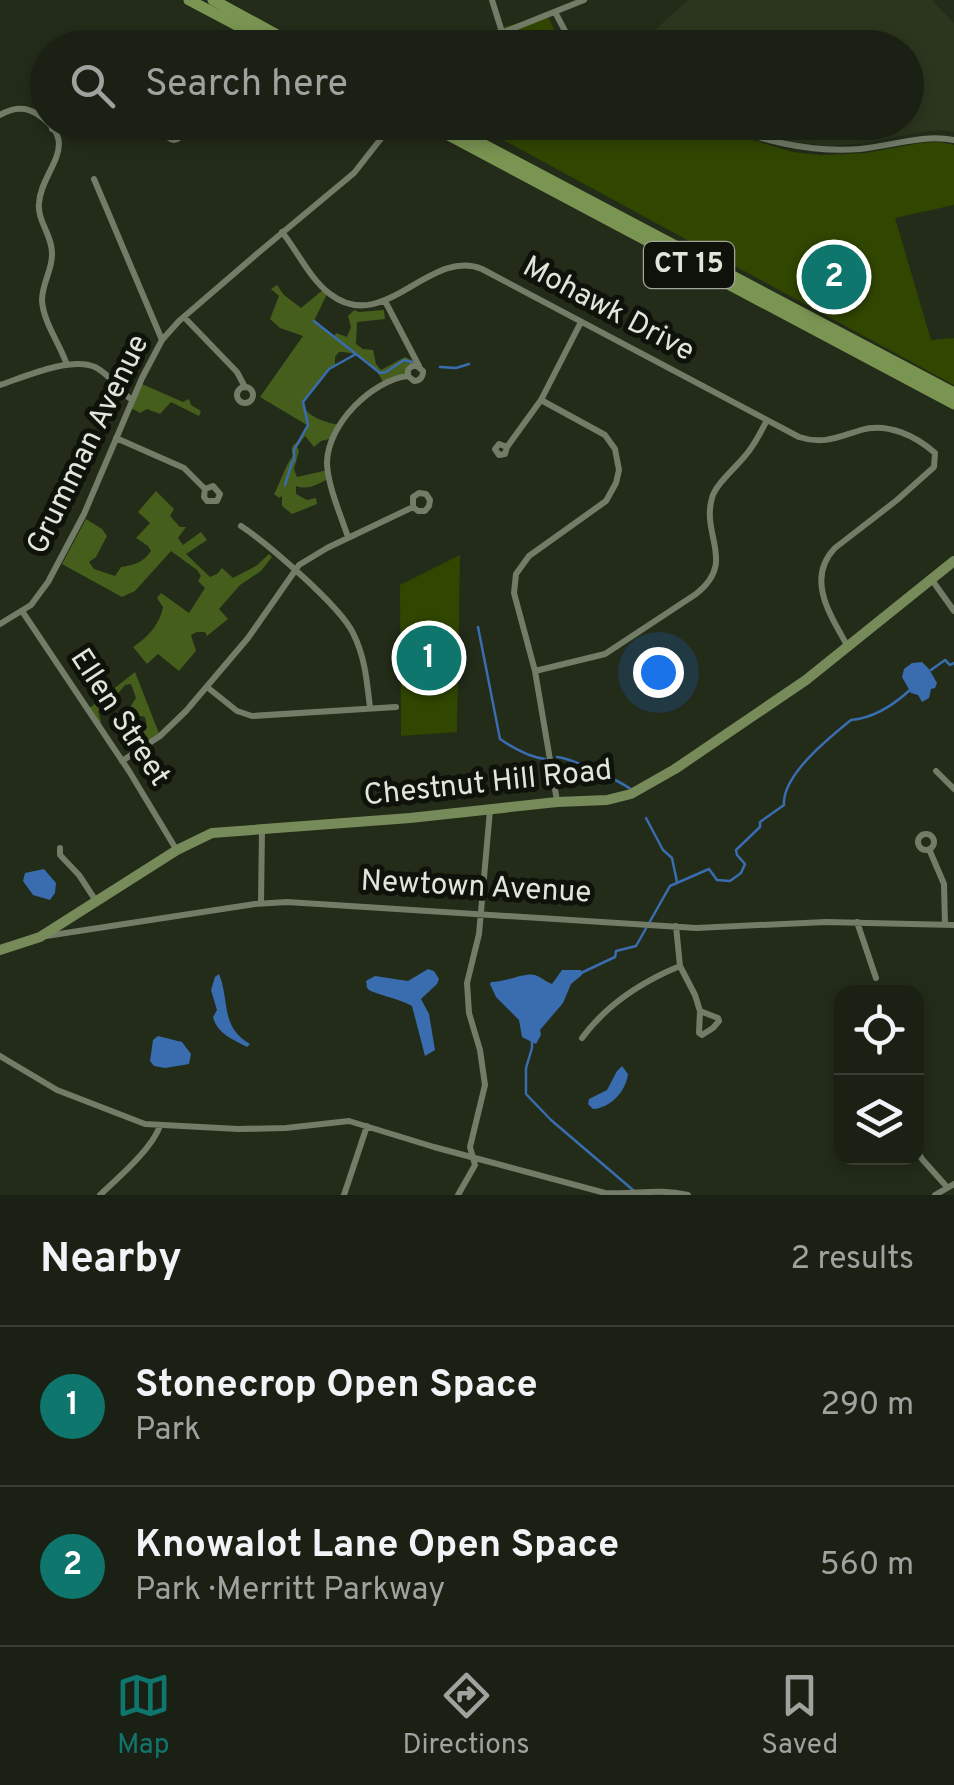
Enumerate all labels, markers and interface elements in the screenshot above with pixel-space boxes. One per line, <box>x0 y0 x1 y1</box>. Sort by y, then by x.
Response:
search box <box>30 30 924 140</box>
icon: search <box>65 58 120 113</box>
text: Search here <box>145 61 348 110</box>
pin: 2 <box>802 240 866 314</box>
road number: CT 15 <box>644 242 734 288</box>
street label: Mohawk Drive <box>516 249 700 371</box>
street label: Grumman Avenue <box>20 329 158 561</box>
pin: 1 <box>396 620 462 696</box>
street label: Ellen Street <box>61 642 177 794</box>
your location <box>633 647 684 698</box>
street label: Chestnut Hill Road <box>362 753 614 815</box>
street label: Newtown Avenue <box>360 863 592 913</box>
map controls <box>834 985 924 1165</box>
button: locate <box>834 985 924 1075</box>
button: layers <box>834 1075 924 1165</box>
text: Nearby <box>40 1234 182 1287</box>
text: 2 results <box>790 1240 914 1280</box>
text: Stonecrop Open Space <box>135 1362 538 1411</box>
text: 1 <box>66 1386 79 1426</box>
text: 290 m <box>820 1386 914 1426</box>
text: Park <box>135 1411 201 1451</box>
text: Knowalot Lane Open Space <box>135 1522 619 1571</box>
text: 2 <box>63 1546 82 1586</box>
text: 560 m <box>820 1546 914 1586</box>
text: Park · Merritt Parkway <box>135 1571 445 1611</box>
tab: Map <box>116 1668 171 1764</box>
tab: Directions <box>402 1668 530 1764</box>
tab: Saved <box>761 1668 838 1764</box>

